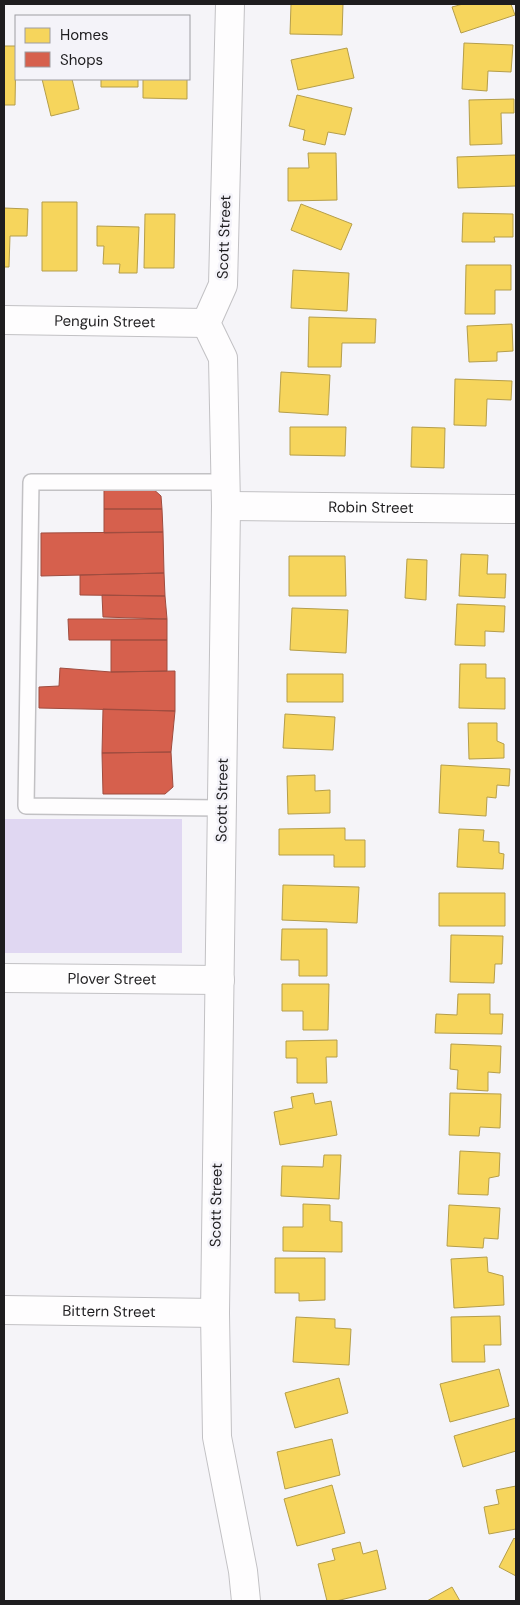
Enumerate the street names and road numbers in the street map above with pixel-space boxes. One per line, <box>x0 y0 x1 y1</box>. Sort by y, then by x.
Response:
street label: Scott Street <box>213 194 235 279</box>
street label: Penguin Street <box>54 311 156 332</box>
street label: Robin Street <box>328 497 414 518</box>
street label: Scott Street <box>211 758 233 842</box>
street label: Plover Street <box>68 969 157 989</box>
street label: Scott Street <box>205 1163 227 1247</box>
street label: Bittern Street <box>62 1301 156 1322</box>

